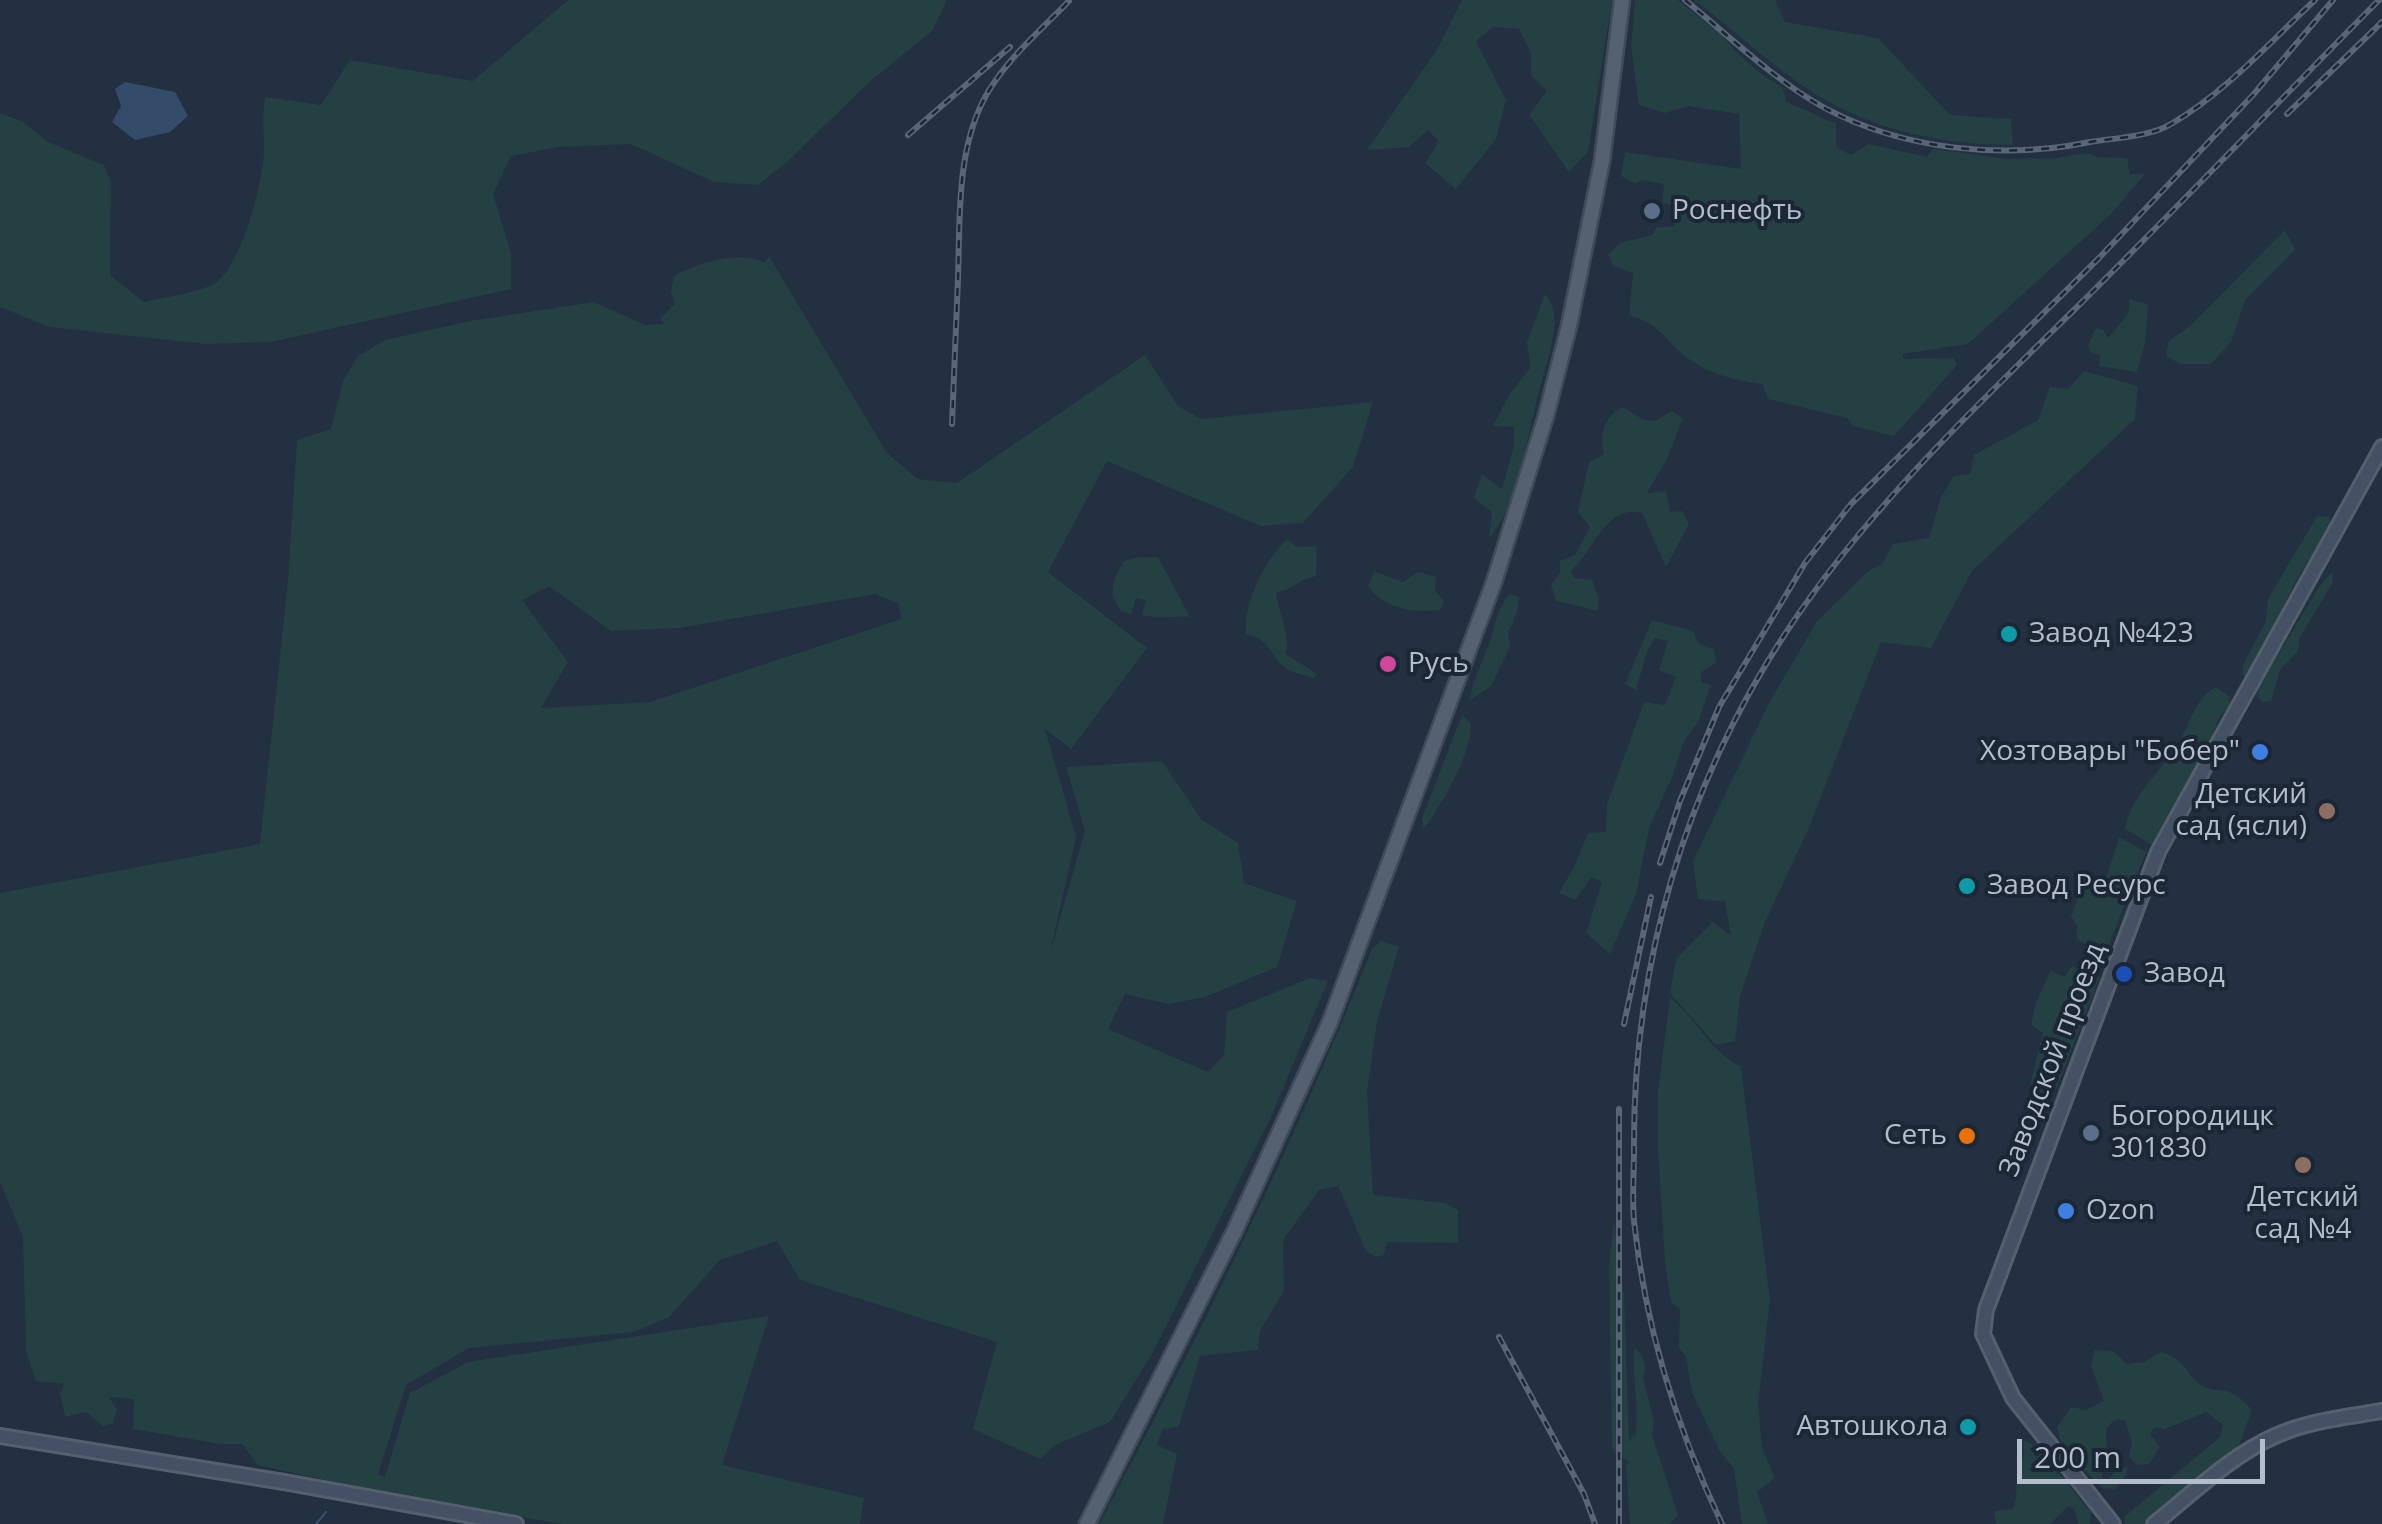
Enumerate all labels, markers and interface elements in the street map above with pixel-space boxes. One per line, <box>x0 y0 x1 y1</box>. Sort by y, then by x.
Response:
place label: Роснефть <box>1672 194 1802 228</box>
marker: Роснефть <box>1641 200 1663 222</box>
place label: Завод №423 <box>2029 617 2194 651</box>
marker: Завод №423 <box>1998 623 2020 645</box>
place label: Русь <box>1408 647 1469 681</box>
marker: Русь <box>1377 653 1399 675</box>
place label: Хозтовары "Бобер" <box>1980 735 2240 769</box>
marker: Хозтовары "Бобер" <box>2249 741 2271 763</box>
place label: Детский сад (ясли) <box>2175 778 2307 844</box>
marker: Детский сад (ясли) <box>2316 800 2338 822</box>
place label: Завод Ресурс <box>1987 869 2166 903</box>
marker: Завод Ресурс <box>1956 875 1978 897</box>
street label: Заводской проезд <box>1993 939 2113 1181</box>
place label: Завод <box>2144 957 2225 991</box>
marker: Завод <box>2113 963 2135 985</box>
place label: Богородицк 301830 <box>2111 1100 2274 1166</box>
place label: Сеть <box>1884 1119 1947 1153</box>
marker: Богородицк 301830 <box>2080 1122 2102 1144</box>
marker: Сеть <box>1956 1125 1978 1147</box>
marker: Детский сад №4 <box>2292 1154 2314 1176</box>
place label: Детский сад №4 <box>2247 1181 2359 1247</box>
place label: Ozon <box>2086 1194 2155 1228</box>
marker: Ozon <box>2055 1200 2077 1222</box>
place label: Автошкола <box>1796 1410 1948 1444</box>
marker: Автошкола <box>1957 1416 1979 1438</box>
scale bar <box>2022 1419 2270 1481</box>
text: 200 m <box>2034 1436 2121 1477</box>

